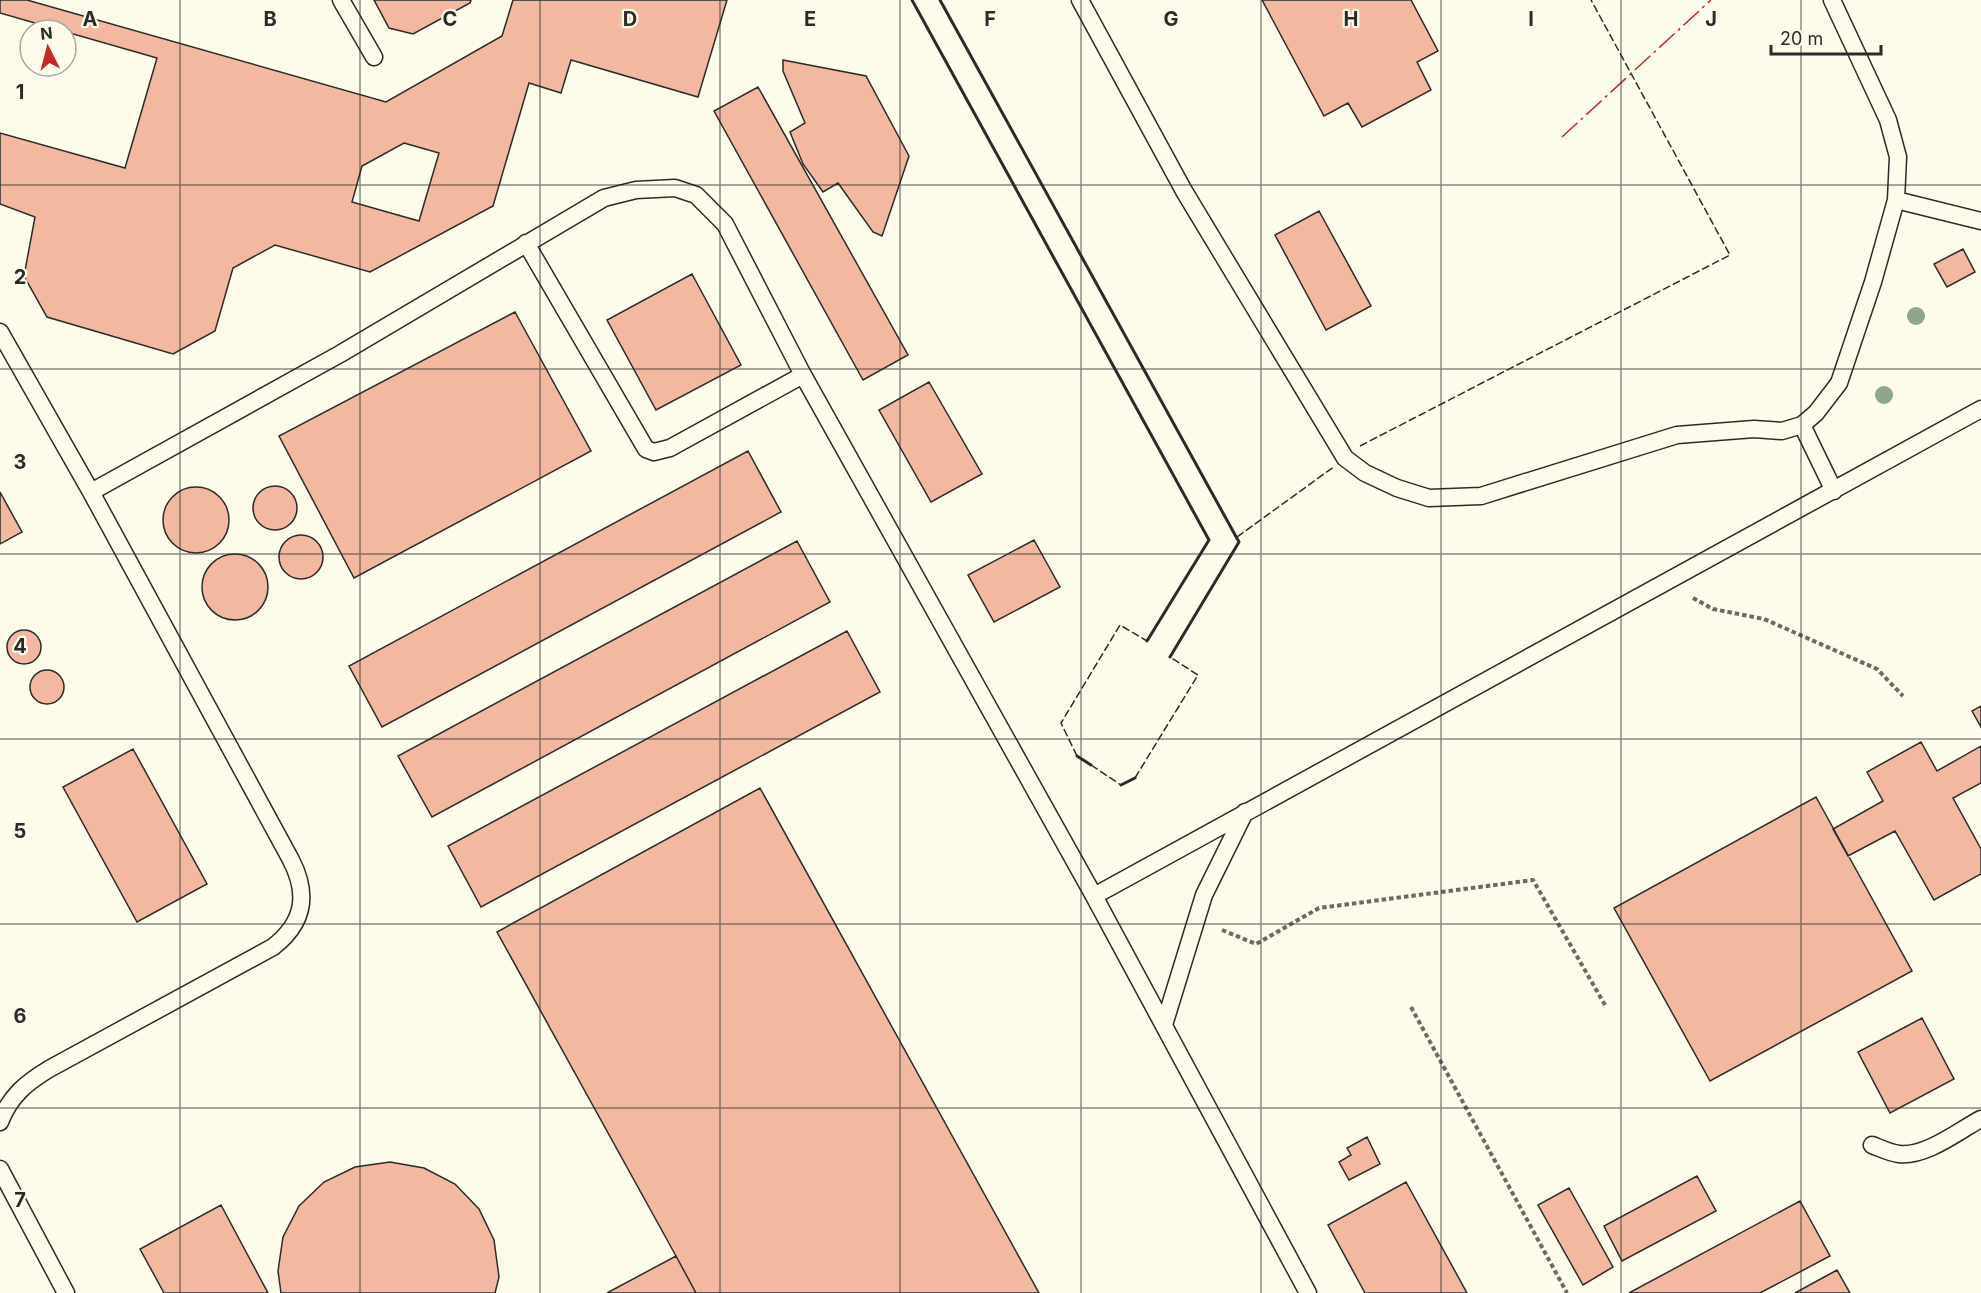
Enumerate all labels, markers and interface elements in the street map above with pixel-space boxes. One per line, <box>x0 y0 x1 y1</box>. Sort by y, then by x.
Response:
text: A <box>83 7 98 31</box>
text: B <box>263 7 277 31</box>
text: C <box>443 7 457 31</box>
text: D <box>623 7 637 31</box>
text: E <box>804 7 816 31</box>
text: F <box>984 7 996 31</box>
text: G <box>1163 7 1179 31</box>
text: H <box>1344 7 1358 31</box>
text: I <box>1528 7 1534 31</box>
text: J <box>1705 7 1717 31</box>
north arrow <box>18 18 78 78</box>
scale bar <box>1771 18 1880 56</box>
text: N <box>39 22 54 44</box>
text: 20 m <box>1780 28 1823 49</box>
text: 1 <box>16 80 24 104</box>
text: 2 <box>14 265 26 289</box>
text: 3 <box>14 450 26 474</box>
text: 4 <box>13 634 27 658</box>
text: 5 <box>14 819 26 843</box>
text: 6 <box>14 1004 27 1028</box>
text: 7 <box>14 1188 26 1212</box>

